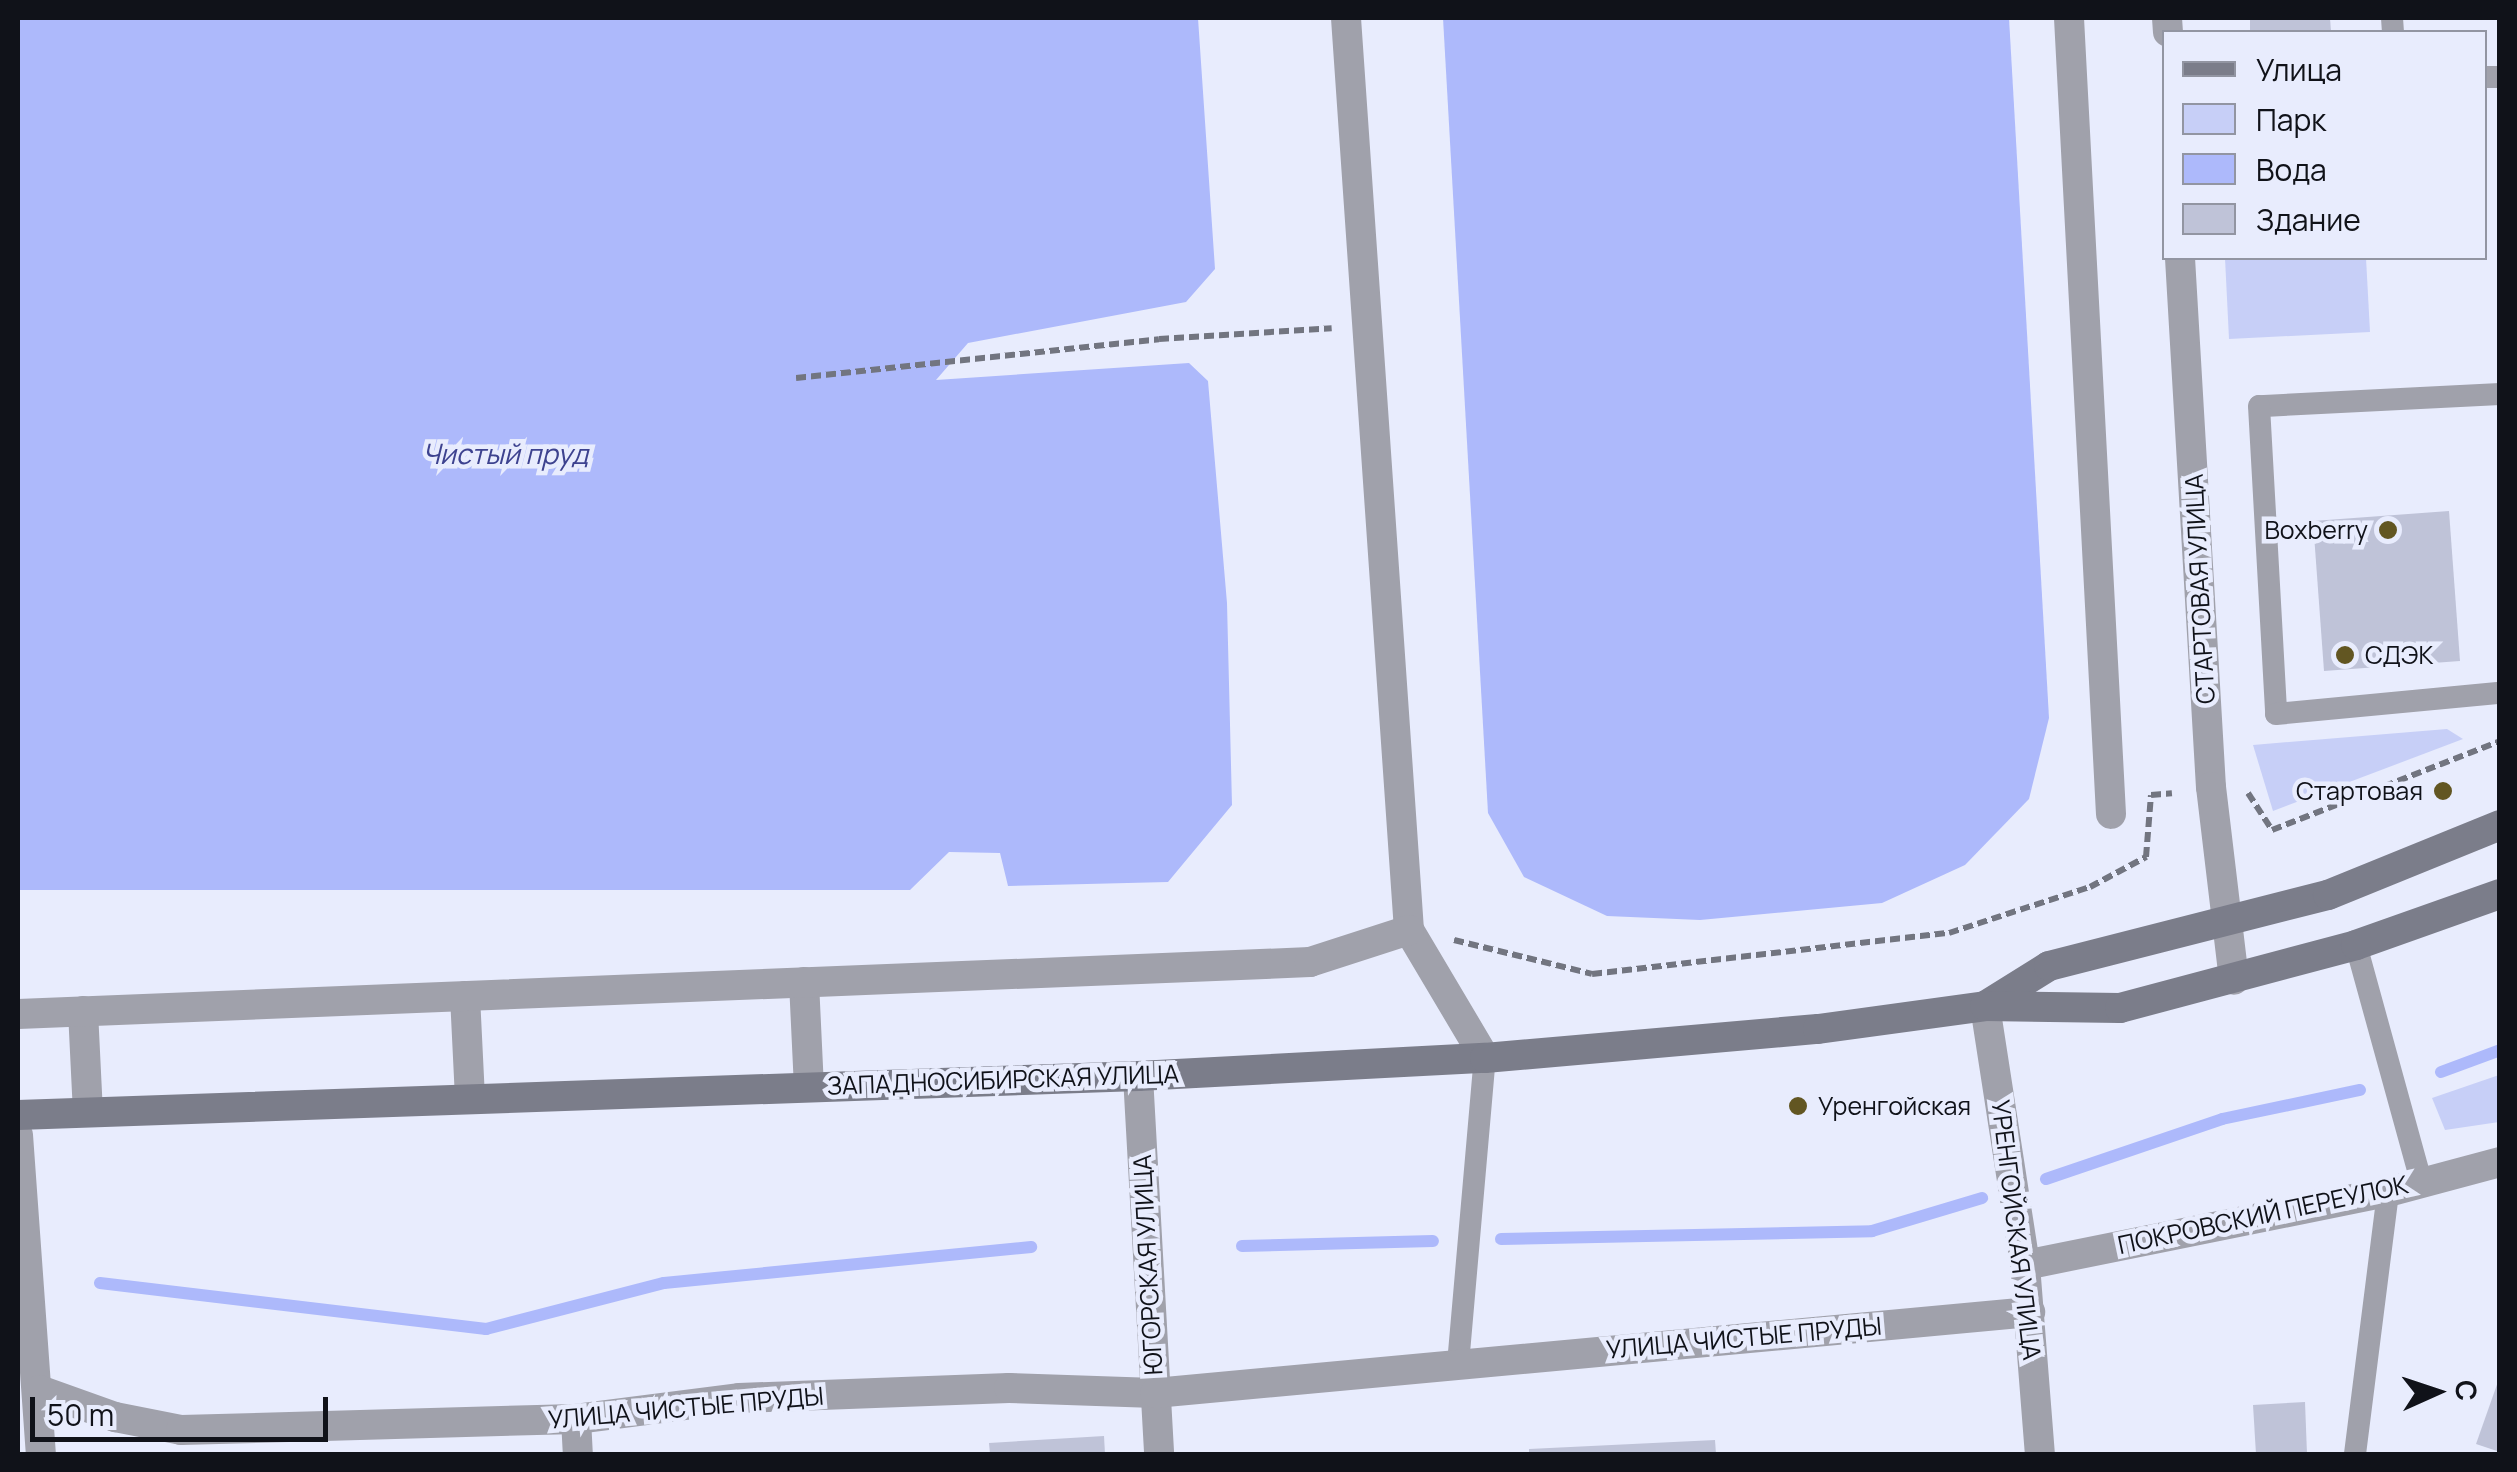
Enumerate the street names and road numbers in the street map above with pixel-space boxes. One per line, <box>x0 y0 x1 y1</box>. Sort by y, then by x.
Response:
street label: СТАРТОВАЯ УЛИЦА <box>2179 473 2221 705</box>
street label: ЗАПАДНОСИБИРСКАЯ УЛИЦА <box>826 1059 1180 1101</box>
street label: УРЕНГОЙСКАЯ УЛИЦА <box>1985 1098 2047 1362</box>
street label: ЮГОРСКАЯ УЛИЦА <box>1127 1154 1169 1376</box>
street label: ПОКРОВСКИЙ ПЕРЕУЛОК <box>2115 1170 2411 1260</box>
street label: УЛИЦА ЧИСТЫЕ ПРУДЫ <box>1605 1311 1883 1365</box>
street label: УЛИЦА ЧИСТЫЕ ПРУДЫ <box>547 1381 825 1435</box>

